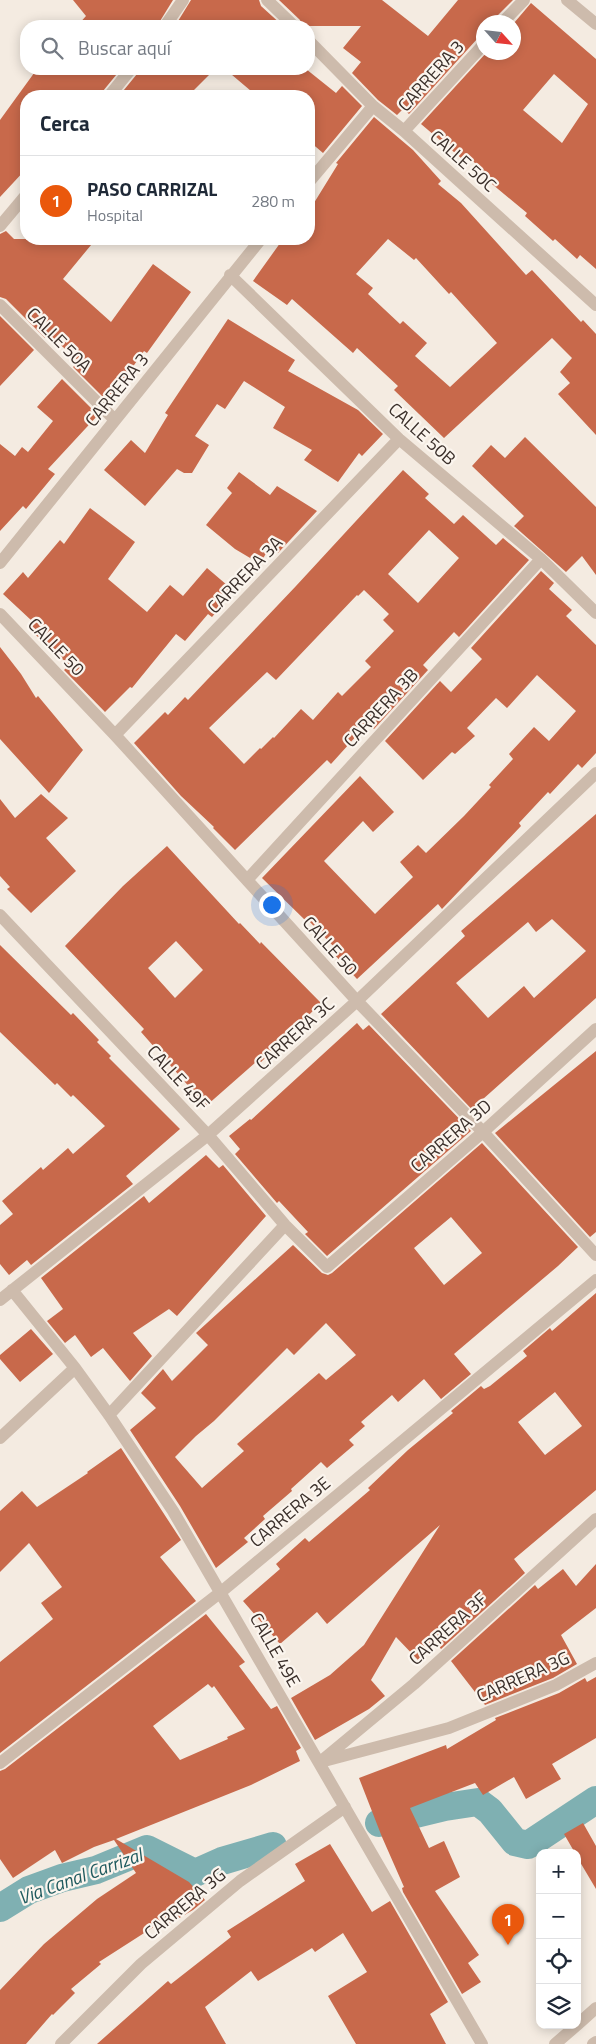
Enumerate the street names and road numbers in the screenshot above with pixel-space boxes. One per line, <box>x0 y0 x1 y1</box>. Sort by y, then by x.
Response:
street label: CARRERA 3 <box>391 34 470 118</box>
street label: CALLE 50C <box>424 123 503 198</box>
street label: CALLE 50A <box>21 301 98 379</box>
street label: CARRERA 3 <box>78 347 155 433</box>
street label: CALLE 50B <box>382 396 462 471</box>
street label: CARRERA 3A <box>201 529 289 620</box>
street label: CALLE 50 <box>22 611 91 682</box>
street label: CARRERA 3B <box>337 662 424 753</box>
street label: CALLE 50 <box>296 910 364 981</box>
street label: CARRERA 3C <box>249 991 340 1077</box>
street label: CALLE 49F <box>141 1039 216 1117</box>
street label: CARRERA 3D <box>404 1093 497 1179</box>
street label: CARRERA 3E <box>243 1470 336 1554</box>
street label: CARRERA 3F <box>402 1586 493 1671</box>
street label: CALLE 49E <box>243 1608 308 1692</box>
street label: CARRERA 3G <box>472 1644 574 1709</box>
street label: CARRERA 3G <box>138 1861 231 1946</box>

